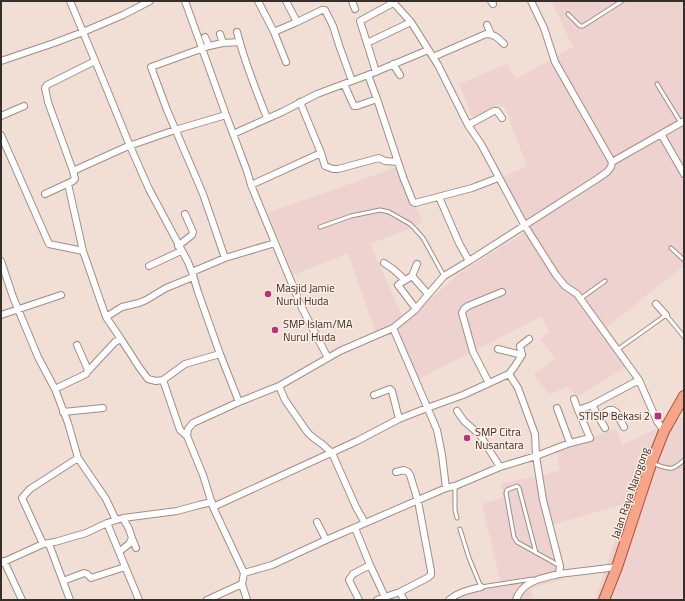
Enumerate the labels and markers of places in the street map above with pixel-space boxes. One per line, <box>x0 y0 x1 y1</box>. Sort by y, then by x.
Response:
place label: Masjid Jamie Nurul Huda <box>276 280 335 309</box>
marker: Masjid Jamie Nurul Huda <box>263 289 273 299</box>
place label: SMP Islam/MA Nurul Huda <box>283 316 353 345</box>
marker: SMP Islam/MA Nurul Huda <box>270 325 280 335</box>
place label: STISIP Bekasi 2 <box>579 408 650 424</box>
marker: STISIP Bekasi 2 <box>653 411 663 421</box>
place label: SMP Citra Nusantara <box>475 424 524 453</box>
marker: SMP Citra Nusantara <box>462 433 472 443</box>

